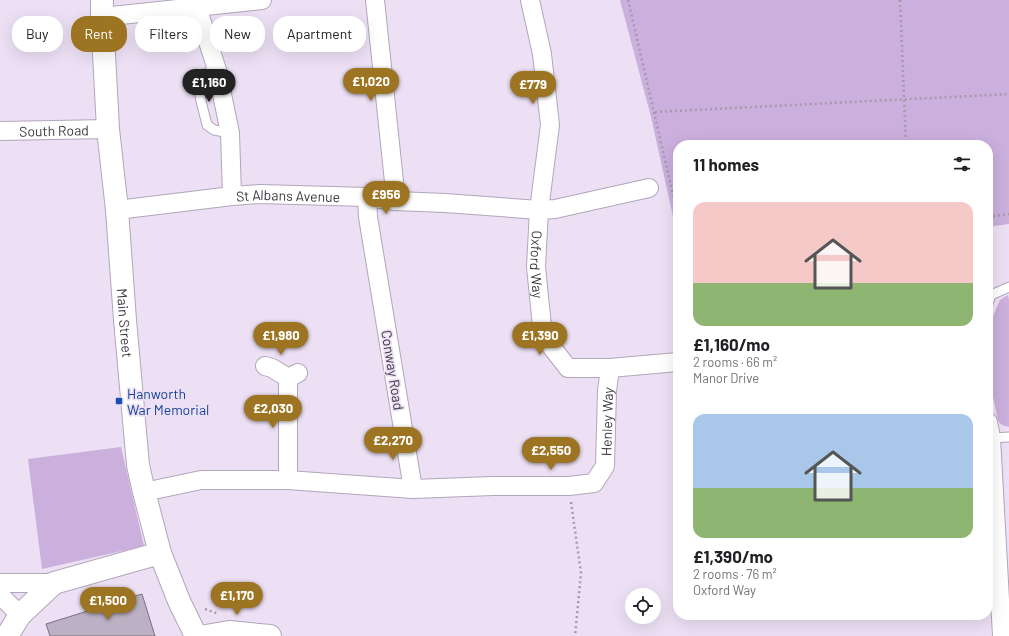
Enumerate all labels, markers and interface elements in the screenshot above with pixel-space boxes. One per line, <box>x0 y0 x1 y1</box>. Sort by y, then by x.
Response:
chip: Buy <box>12 16 63 52</box>
chip: Rent <box>71 16 127 52</box>
chip: Filters <box>135 16 202 52</box>
chip: New <box>210 16 265 52</box>
chip: Apartment <box>273 16 366 52</box>
pin: £1,020 <box>338 68 404 102</box>
pin: £1,160 <box>176 69 242 103</box>
pin: £779 <box>509 71 557 105</box>
text: £1,020 <box>352 73 390 89</box>
text: £1,160 <box>191 74 227 90</box>
text: £779 <box>519 76 547 92</box>
street label: South Road <box>19 121 89 139</box>
icon: filters <box>951 153 973 175</box>
text: 11 homes <box>693 154 759 174</box>
pin: £956 <box>362 181 410 215</box>
street label: St Albans Avenue <box>235 185 340 205</box>
text: £956 <box>372 186 400 202</box>
icon: home <box>797 228 869 300</box>
street label: Oxford Way <box>527 230 548 300</box>
street label: Main Street <box>114 288 137 358</box>
pin: £1,980 <box>248 322 314 356</box>
pin: £1,390 <box>507 322 573 356</box>
text: £1,980 <box>262 327 300 343</box>
text: £1,390 <box>521 327 559 343</box>
street label: Conway Road <box>378 329 408 411</box>
text: £1,160/mo <box>693 334 770 354</box>
text: 2 rooms · 66 m² <box>693 354 777 370</box>
text: Manor Drive <box>693 370 759 386</box>
place label: Hanworth War Memorial <box>127 385 209 418</box>
street label: Henley Way <box>597 385 616 456</box>
pin: £2,030 <box>240 395 306 429</box>
marker: Hanworth War Memorial <box>114 396 124 406</box>
text: £2,030 <box>253 400 293 416</box>
pin: £2,270 <box>360 427 426 461</box>
text: £2,270 <box>373 432 413 448</box>
pin: £2,550 <box>518 437 584 471</box>
icon: home <box>797 440 869 512</box>
text: £2,550 <box>531 442 571 458</box>
text: £1,390/mo <box>693 546 773 566</box>
text: 2 rooms · 76 m² <box>693 566 777 582</box>
pin: £1,170 <box>204 582 270 616</box>
text: Oxford Way <box>693 582 756 598</box>
pin: £1,500 <box>75 587 141 621</box>
text: £1,170 <box>220 587 254 603</box>
map controls <box>625 588 661 624</box>
button: locate <box>625 588 661 624</box>
text: £1,500 <box>89 592 127 608</box>

